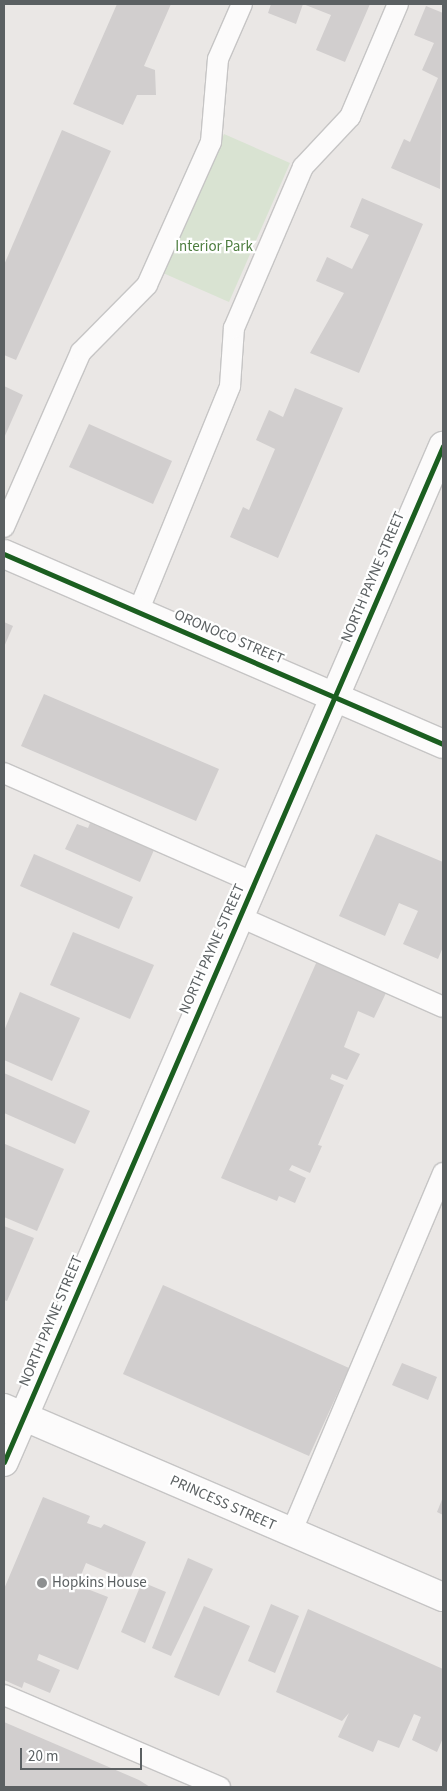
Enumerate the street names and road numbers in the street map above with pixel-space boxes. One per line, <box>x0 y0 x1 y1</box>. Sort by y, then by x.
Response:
street label: NORTH PAYNE STREET <box>337 509 409 645</box>
street label: ORONOCO STREET <box>171 606 287 668</box>
street label: NORTH PAYNE STREET <box>175 881 249 1017</box>
street label: NORTH PAYNE STREET <box>15 1253 87 1389</box>
street label: PRINCESS STREET <box>167 1472 279 1534</box>

